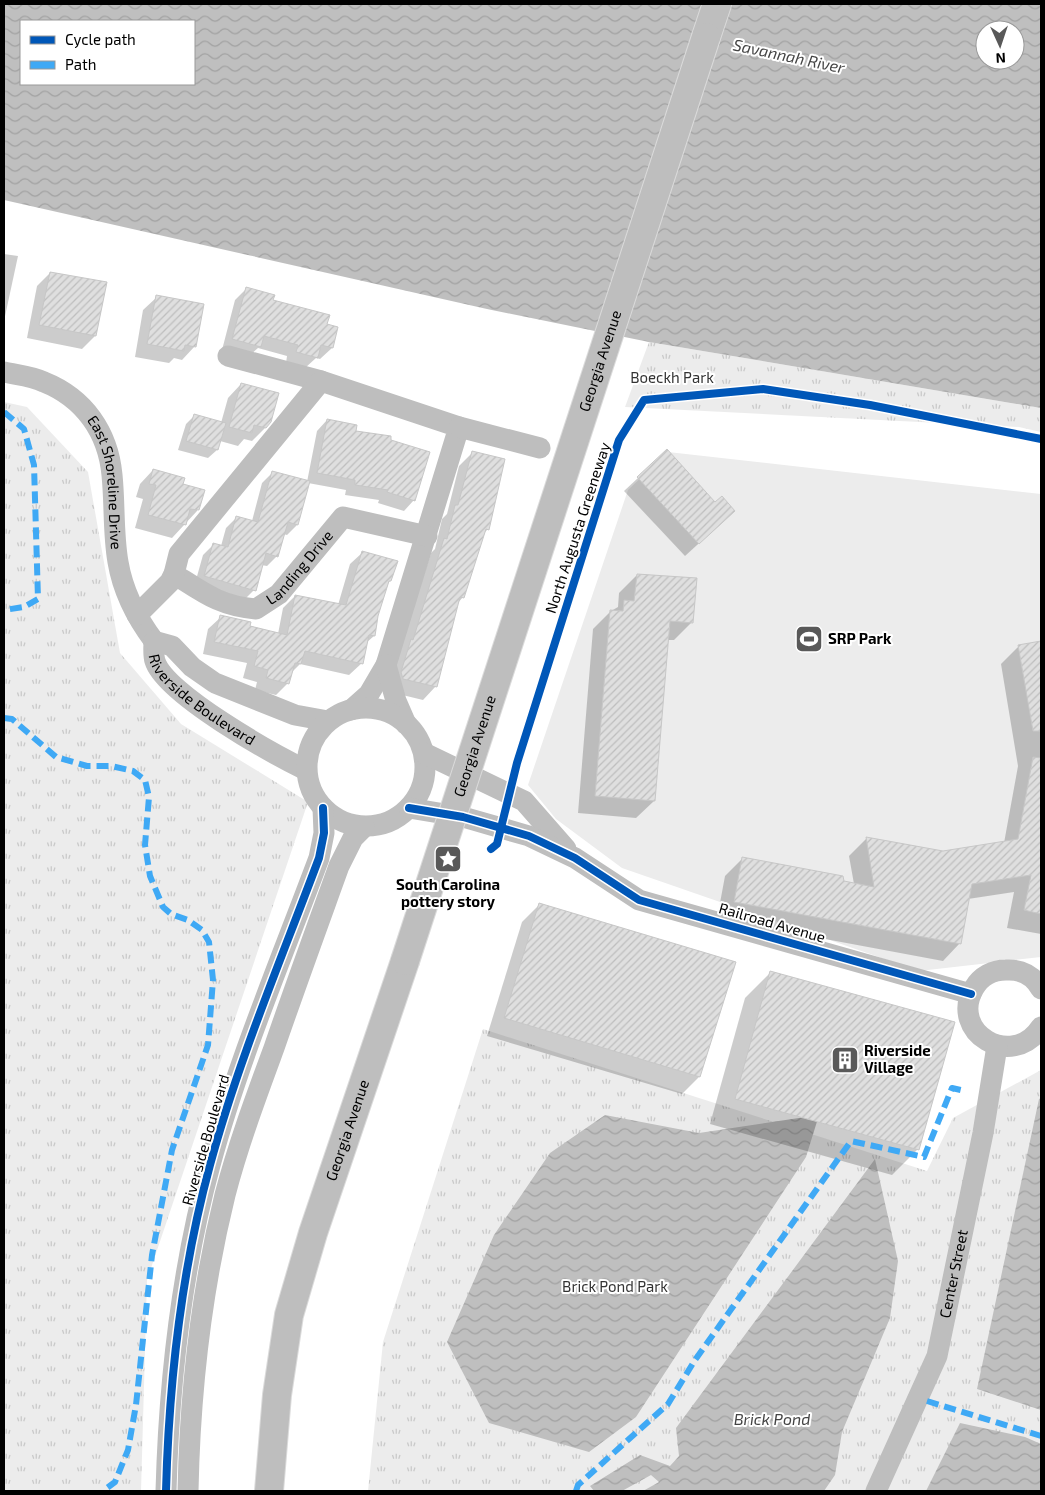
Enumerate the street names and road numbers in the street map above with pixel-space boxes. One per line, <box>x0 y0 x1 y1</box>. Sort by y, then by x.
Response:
street label: Georgia Avenue <box>575 308 624 414</box>
street label: East Shoreline Drive <box>84 412 126 550</box>
street label: North Augusta Greeneway <box>541 440 613 616</box>
street label: Landing Drive <box>262 526 336 608</box>
street label: Riverside Boulevard <box>146 652 259 748</box>
street label: Georgia Avenue <box>449 693 499 799</box>
street label: Railroad Avenue <box>717 898 828 946</box>
street label: Riverside Boulevard <box>178 1072 232 1207</box>
street label: Georgia Avenue <box>321 1077 372 1183</box>
street label: Center Street <box>935 1228 971 1320</box>

